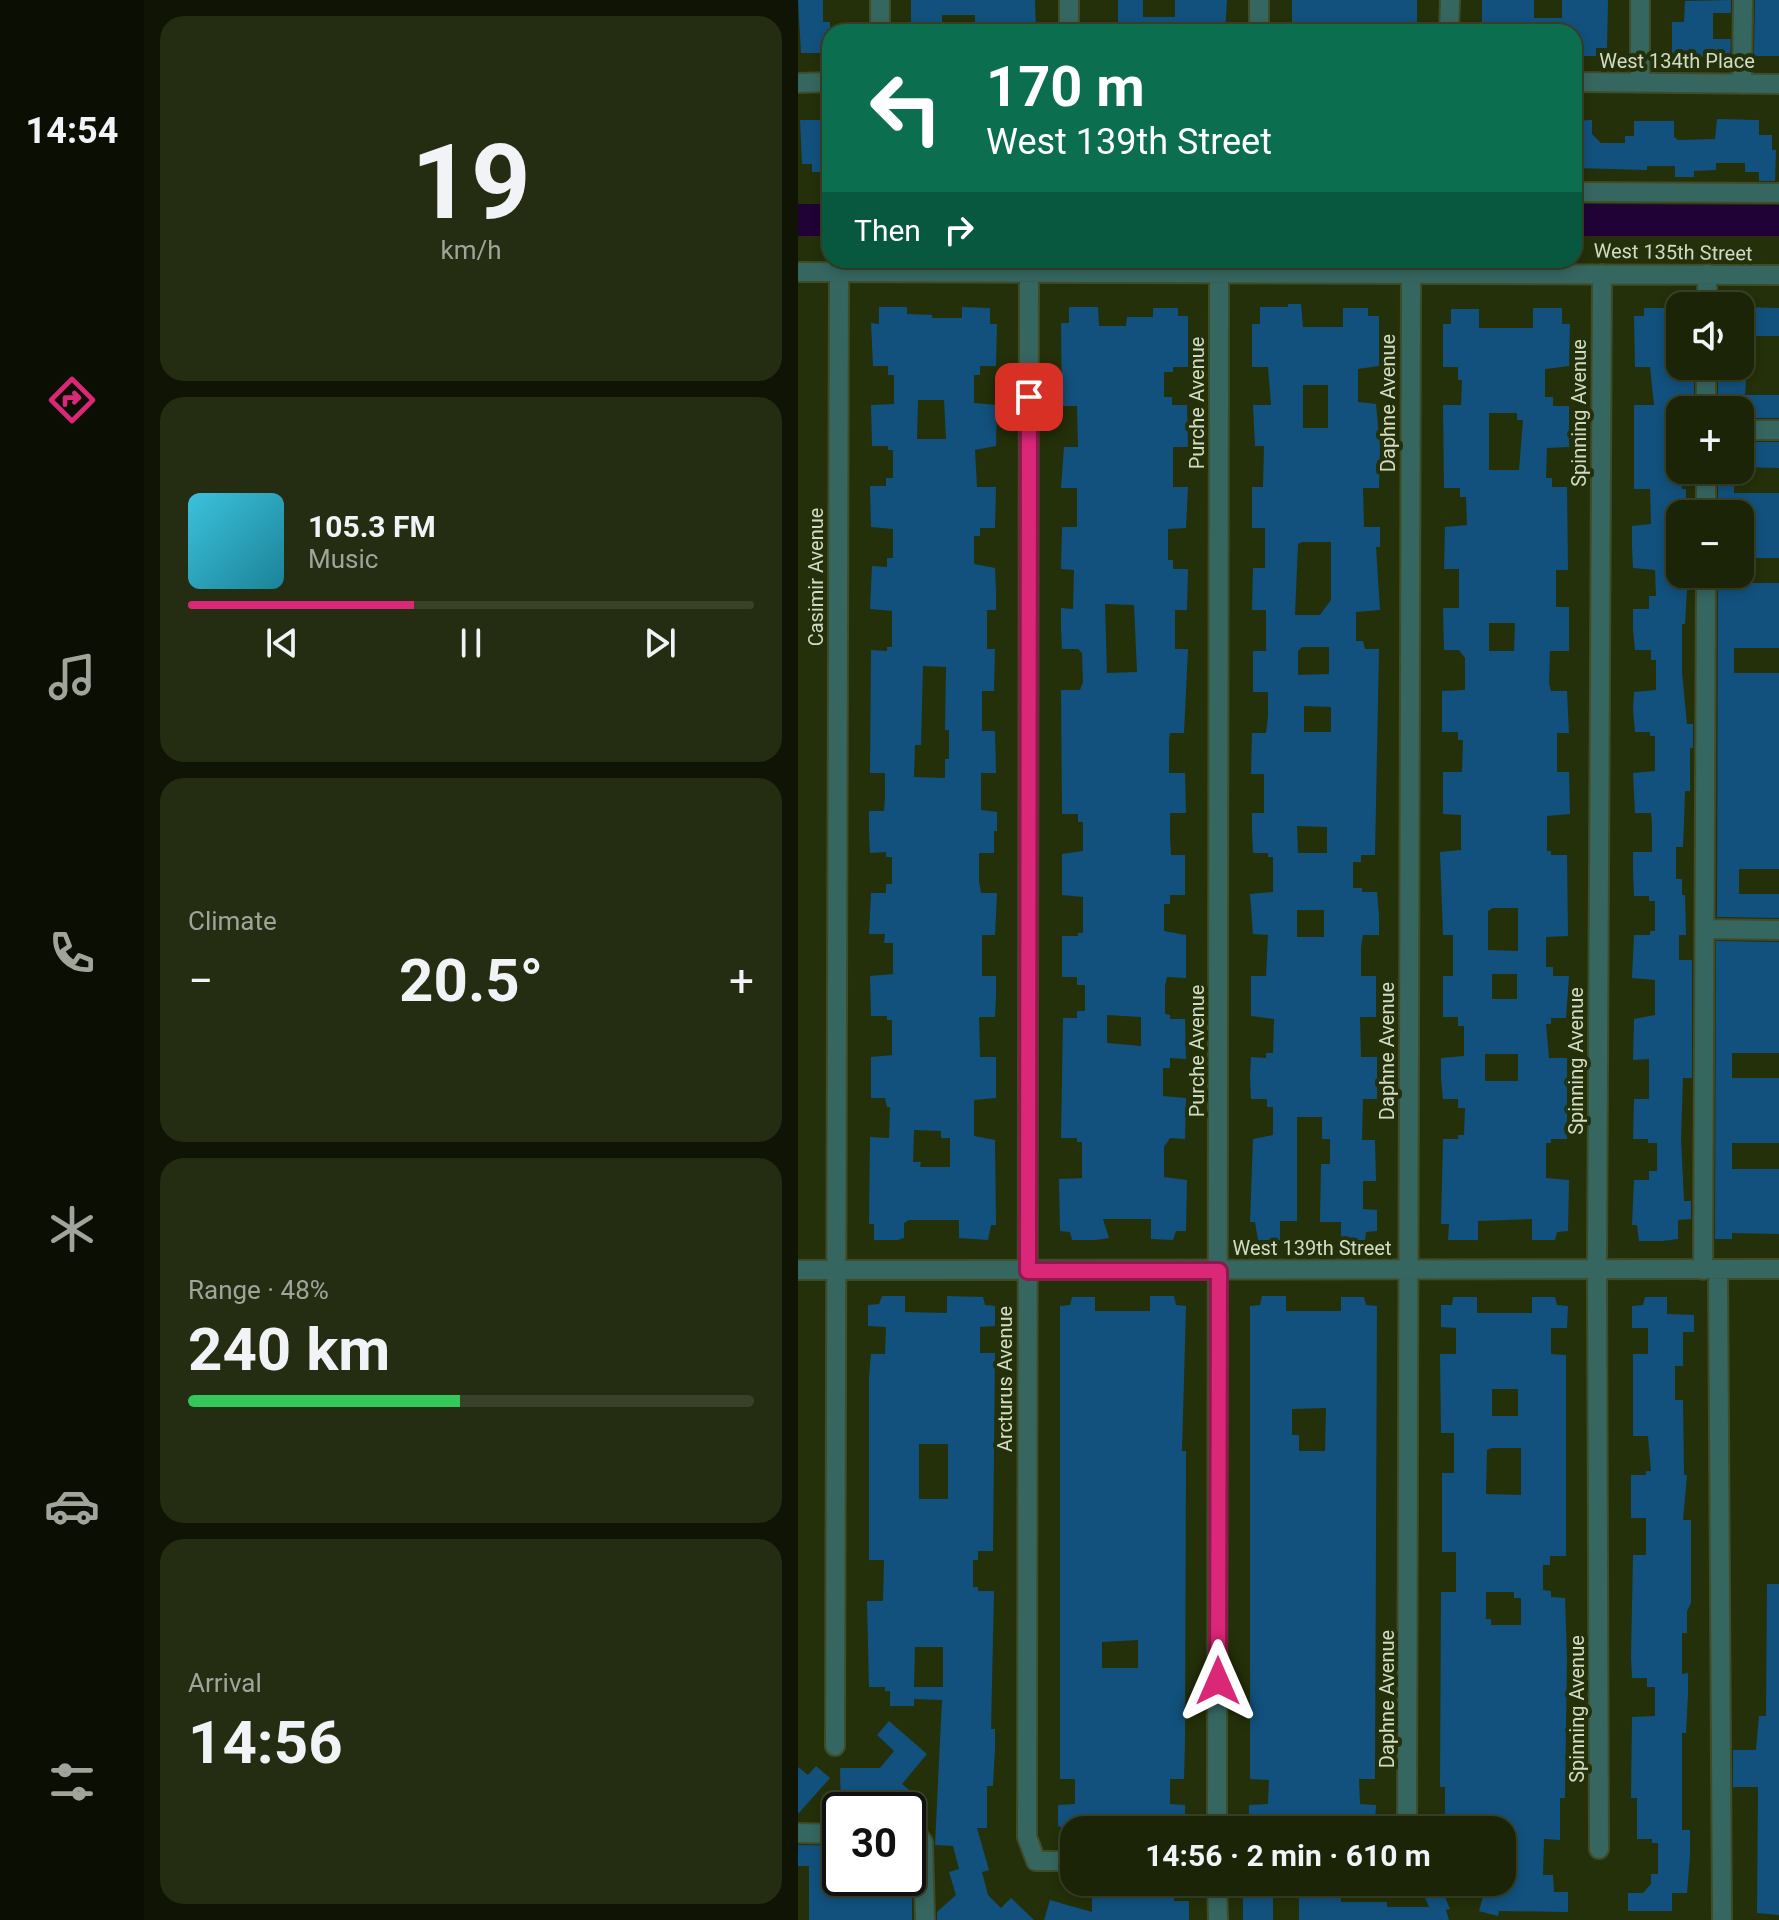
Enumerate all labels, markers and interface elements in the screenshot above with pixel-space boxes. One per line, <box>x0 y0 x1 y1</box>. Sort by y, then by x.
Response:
street label: West 134th Place <box>1599 49 1755 73</box>
text: 170 m <box>986 54 1145 120</box>
icon: left <box>854 56 958 160</box>
text: 14:54 <box>26 110 118 152</box>
text: West 139th Street <box>986 121 1272 163</box>
text: 19 <box>411 122 531 243</box>
icon: right <box>937 208 981 252</box>
text: Then <box>854 213 921 248</box>
text: km/h <box>440 235 502 265</box>
street label: West 135th Street <box>1593 239 1753 265</box>
map controls <box>1666 292 1754 588</box>
button: sound <box>1666 292 1754 380</box>
street label: Daphne Avenue <box>1376 334 1400 472</box>
street label: Purche Avenue <box>1185 337 1209 469</box>
street label: Spinning Avenue <box>1567 339 1591 487</box>
pin <box>995 363 1063 431</box>
icon: directions <box>44 372 100 428</box>
icon: arrive <box>1007 375 1051 419</box>
button: + <box>1666 396 1754 484</box>
button: − <box>1666 500 1754 588</box>
street label: Casimir Avenue <box>804 508 828 646</box>
text: 105.3 FM <box>308 509 436 544</box>
text: Music <box>308 544 378 574</box>
icon: previous <box>260 621 304 665</box>
icon: pause <box>449 621 493 665</box>
icon: next <box>638 621 682 665</box>
icon: music <box>44 649 100 705</box>
text: Climate <box>188 906 277 936</box>
icon: phone <box>44 925 100 981</box>
text: 20.5° <box>399 945 543 1016</box>
text: − <box>188 955 213 1007</box>
text: + <box>729 955 754 1007</box>
street label: Daphne Avenue <box>1375 982 1399 1120</box>
street label: Purche Avenue <box>1185 985 1209 1117</box>
street label: Spinning Avenue <box>1564 987 1588 1135</box>
icon: climate <box>44 1201 100 1257</box>
street label: West 139th Street <box>1233 1236 1391 1260</box>
text: Range · 48% <box>188 1275 329 1305</box>
street label: Arcturus Avenue <box>993 1306 1017 1452</box>
text: 240 km <box>188 1314 390 1385</box>
icon: car <box>44 1478 100 1534</box>
street label: Daphne Avenue <box>1375 1630 1399 1768</box>
street label: Spinning Avenue <box>1565 1635 1589 1783</box>
position arrow <box>1176 1639 1260 1723</box>
text: Arrival <box>188 1668 262 1698</box>
text: 14:56 <box>188 1707 343 1778</box>
icon: filters <box>44 1754 100 1810</box>
speed limit sign: 30 <box>822 1792 926 1896</box>
text: 14:56 · 2 min · 610 m <box>1145 1838 1431 1873</box>

